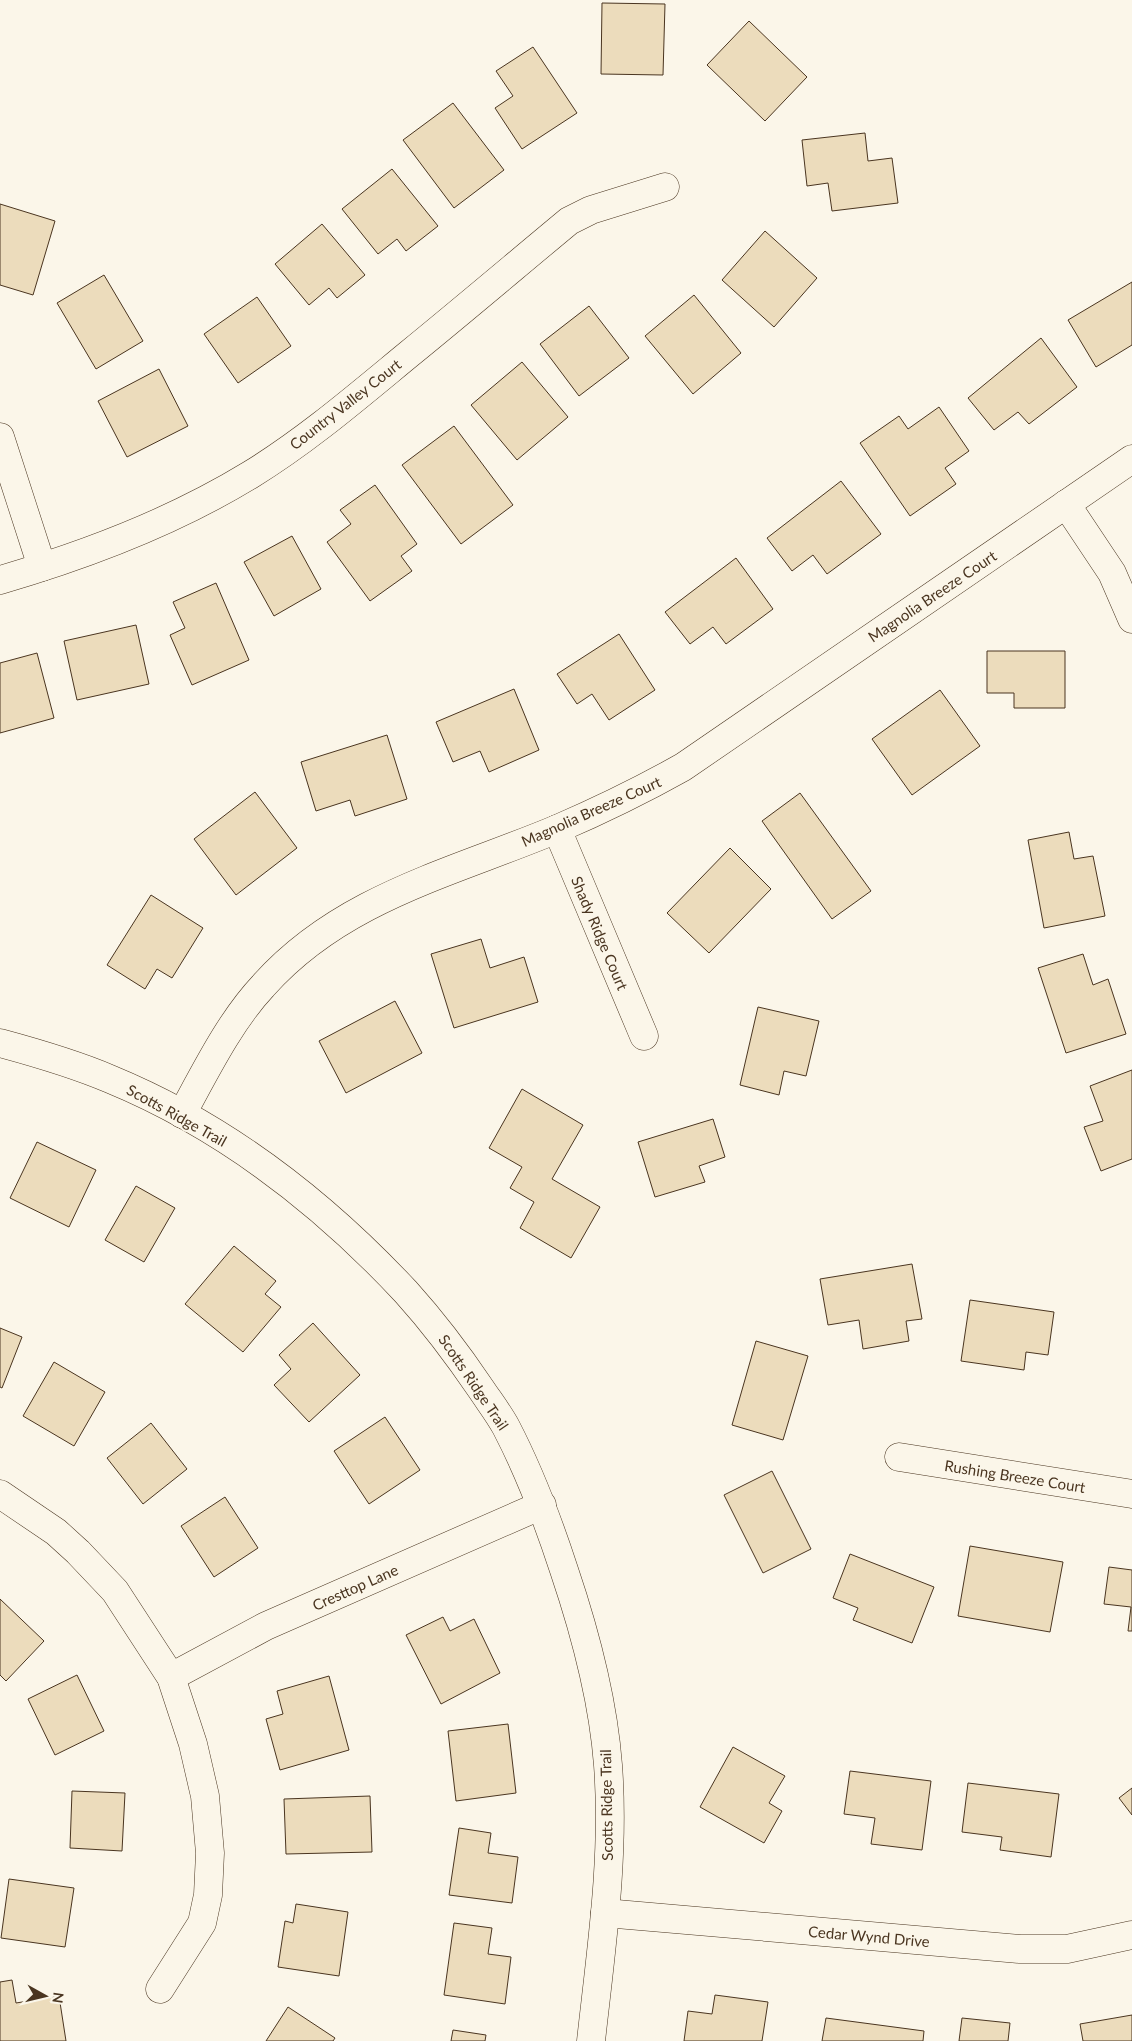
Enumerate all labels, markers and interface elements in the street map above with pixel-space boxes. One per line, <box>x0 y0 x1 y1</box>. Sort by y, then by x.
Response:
street label: Country Valley Court <box>286 354 405 453</box>
street label: Magnolia Breeze Court <box>864 546 1000 646</box>
street label: Magnolia Breeze Court <box>518 772 664 850</box>
street label: Shady Ridge Court <box>568 873 632 993</box>
street label: Scotts Ridge Trail <box>124 1080 230 1150</box>
street label: Scotts Ridge Trail <box>435 1331 513 1433</box>
street label: Rushing Breeze Court <box>943 1456 1087 1496</box>
street label: Cresttop Lane <box>309 1560 401 1614</box>
street label: Scotts Ridge Trail <box>596 1749 616 1861</box>
street label: Cedar Wynd Drive <box>808 1922 931 1950</box>
north arrow <box>20 1971 70 2021</box>
text: N <box>49 1991 68 2004</box>

